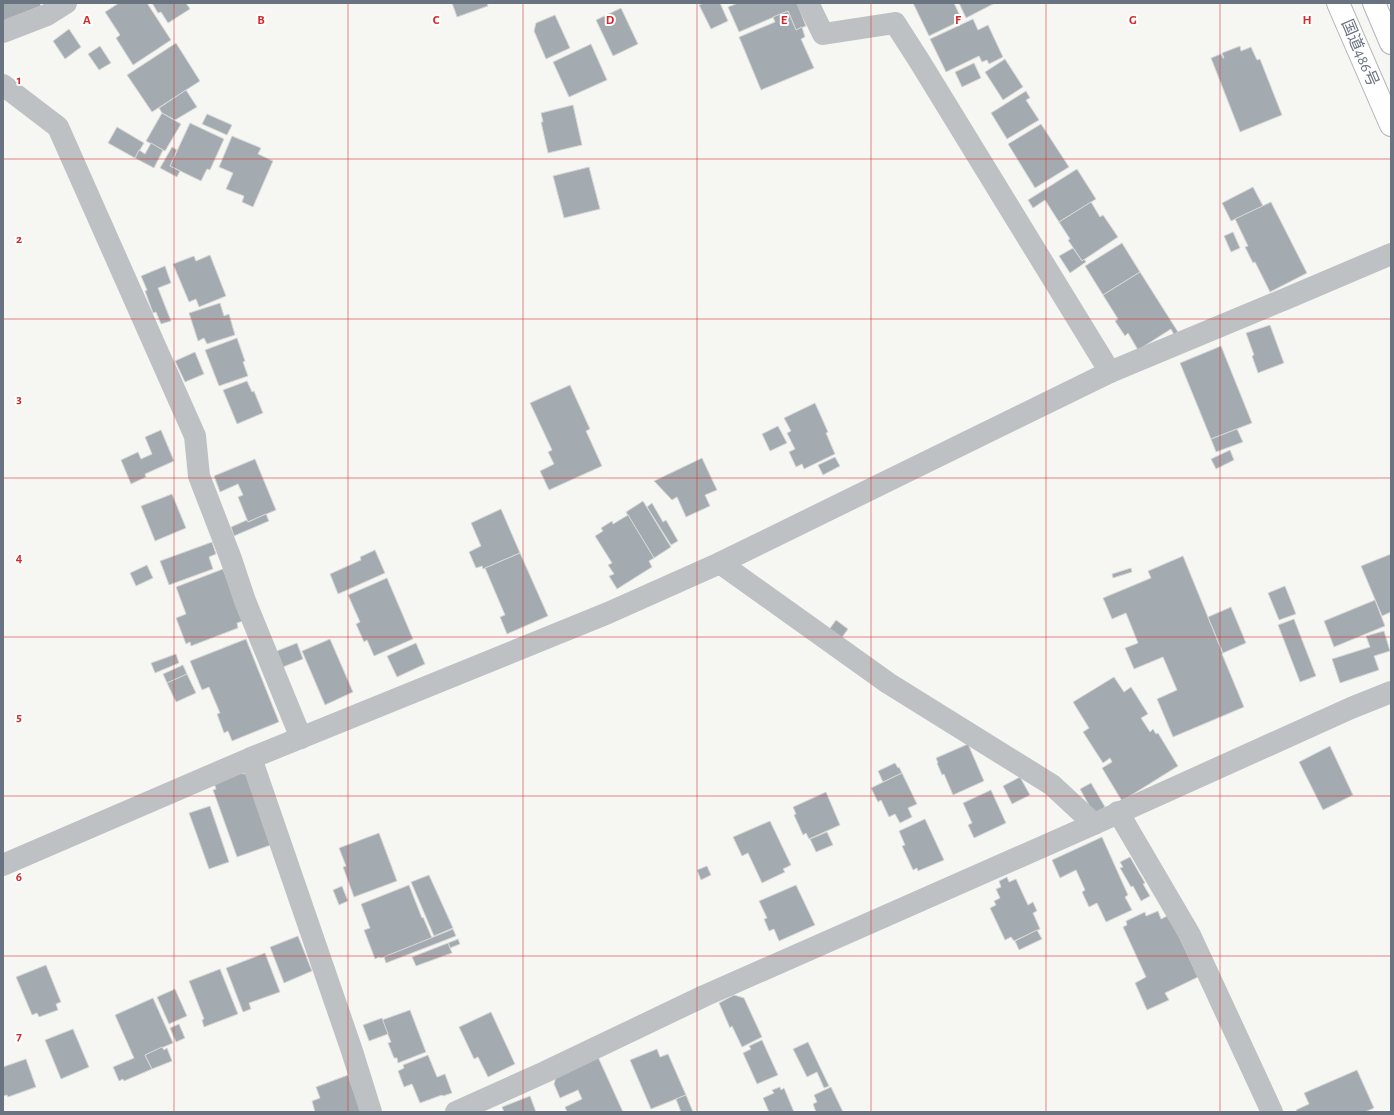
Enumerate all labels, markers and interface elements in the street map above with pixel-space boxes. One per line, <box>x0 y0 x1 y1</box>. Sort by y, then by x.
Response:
text: A <box>83 14 91 27</box>
text: B <box>257 14 265 27</box>
text: C <box>433 14 440 27</box>
text: D <box>606 14 615 27</box>
text: E <box>781 14 788 27</box>
text: F <box>955 14 962 27</box>
text: G <box>1129 14 1137 27</box>
text: H <box>1302 14 1312 27</box>
street label: 国道486号 <box>1339 17 1382 89</box>
text: 1 <box>17 74 21 87</box>
text: 2 <box>16 233 22 246</box>
text: 3 <box>16 393 22 406</box>
text: 4 <box>16 552 23 565</box>
text: 5 <box>16 711 22 724</box>
text: 6 <box>16 871 22 884</box>
text: 7 <box>16 1030 22 1043</box>

